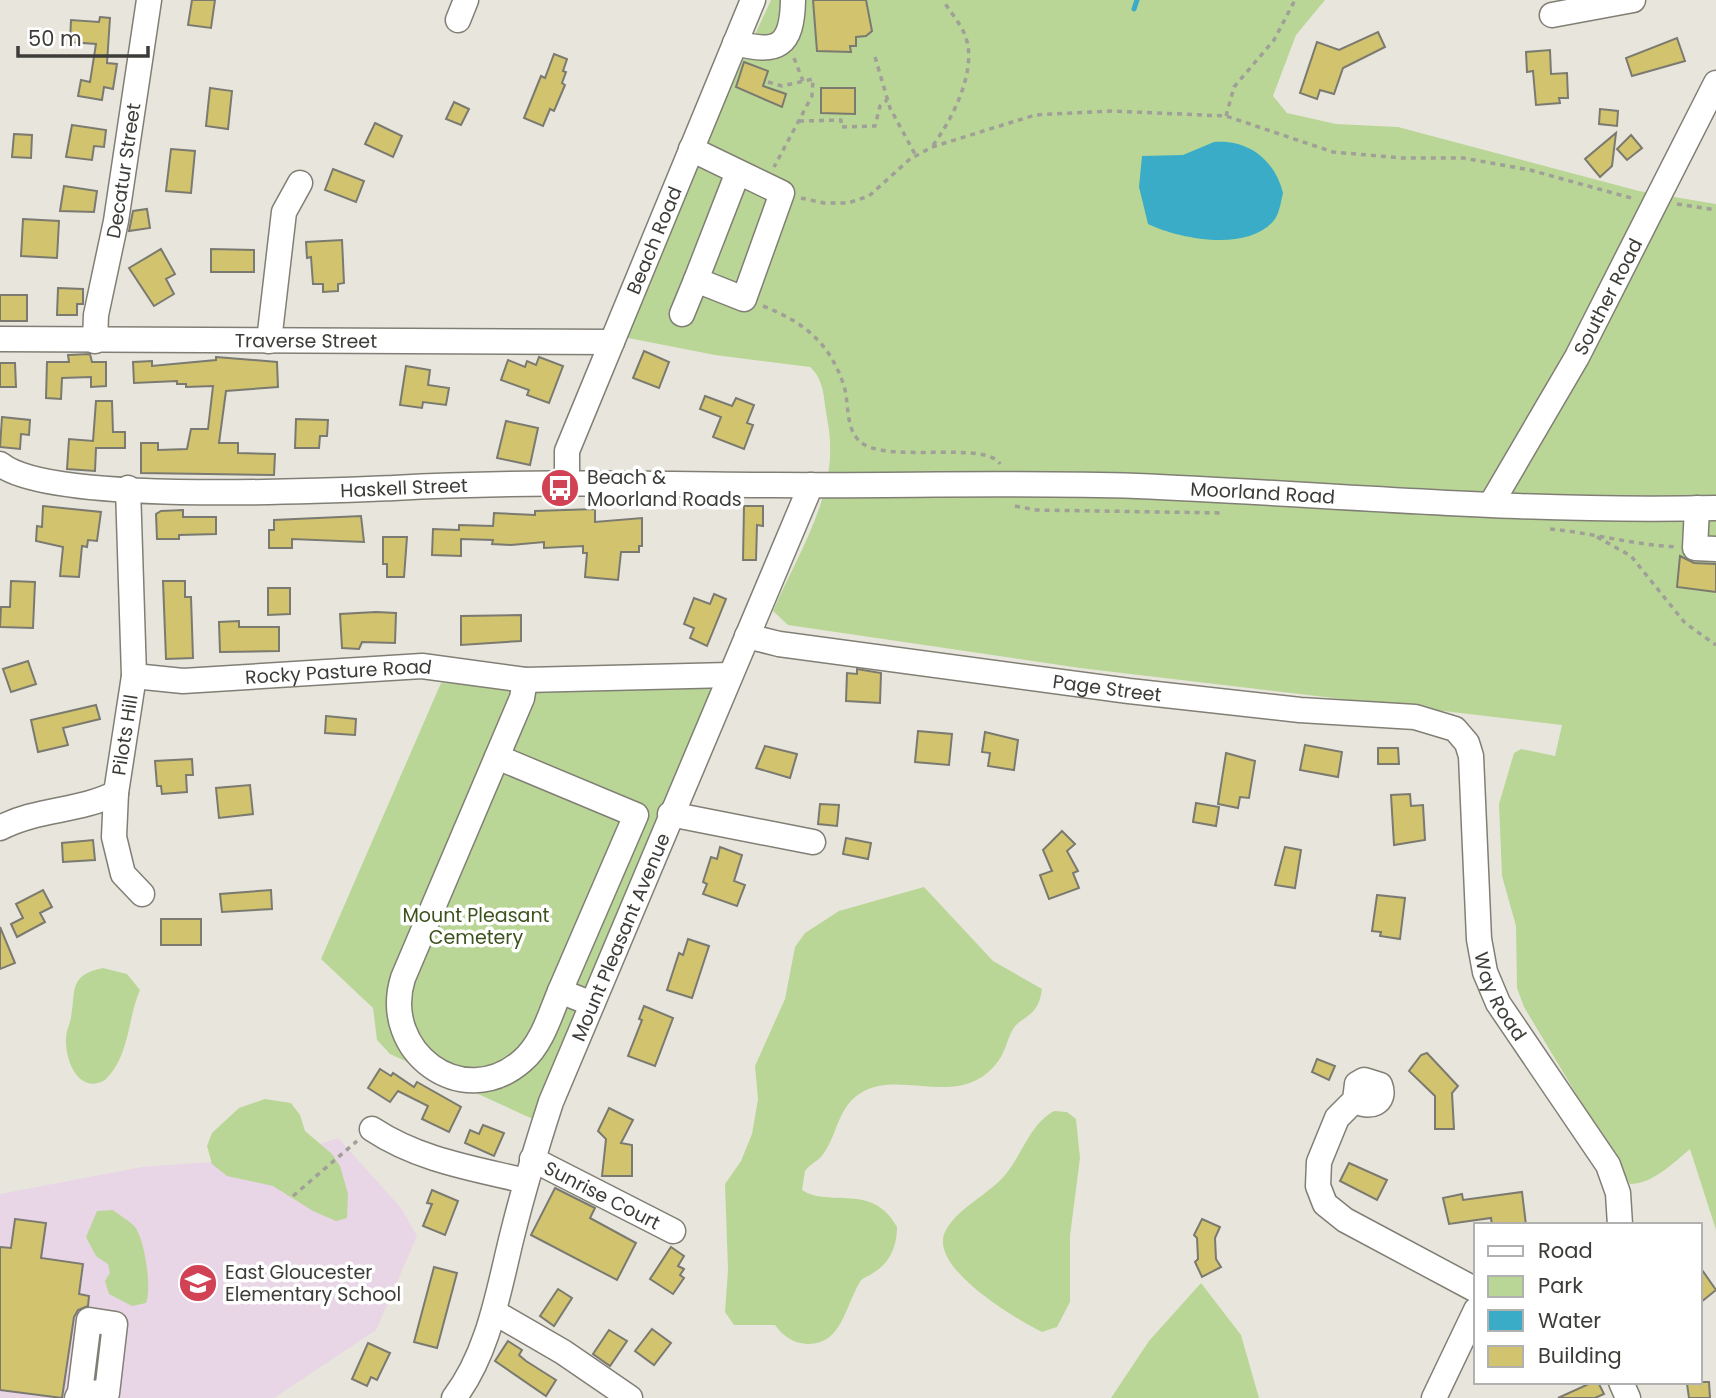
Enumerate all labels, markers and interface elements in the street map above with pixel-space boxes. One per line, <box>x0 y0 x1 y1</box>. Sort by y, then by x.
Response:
scale bar <box>18 14 147 58</box>
text: 50 m <box>28 24 82 53</box>
street label: Decatur Street <box>99 101 147 241</box>
street label: Beach Road <box>620 182 688 298</box>
street label: Souther Road <box>1567 233 1649 360</box>
street label: Traverse Street <box>235 327 377 354</box>
place label: Beach & Moorland Roads <box>587 464 742 513</box>
bus stop icon: Beach & Moorland Roads <box>539 467 581 509</box>
street label: Haskell Street <box>340 471 468 504</box>
street label: Moorland Road <box>1190 475 1336 510</box>
street label: Rocky Pasture Road <box>244 652 434 691</box>
street label: Page Street <box>1051 667 1163 708</box>
street label: Pilots Hill <box>105 693 145 777</box>
street label: Mount Pleasant Avenue <box>565 829 676 1045</box>
park label: Mount Pleasant Cemetery <box>403 902 550 951</box>
street label: Way Road <box>1468 950 1533 1046</box>
street label: Sunrise Court <box>540 1154 665 1236</box>
legend <box>1474 1223 1702 1384</box>
text: Road <box>1538 1236 1593 1265</box>
place label: East Gloucester Elementary School <box>225 1259 401 1308</box>
school or university icon: East Gloucester Elementary School <box>177 1262 219 1304</box>
text: Park <box>1538 1271 1583 1300</box>
text: Water <box>1538 1306 1601 1335</box>
text: Building <box>1538 1341 1622 1370</box>

